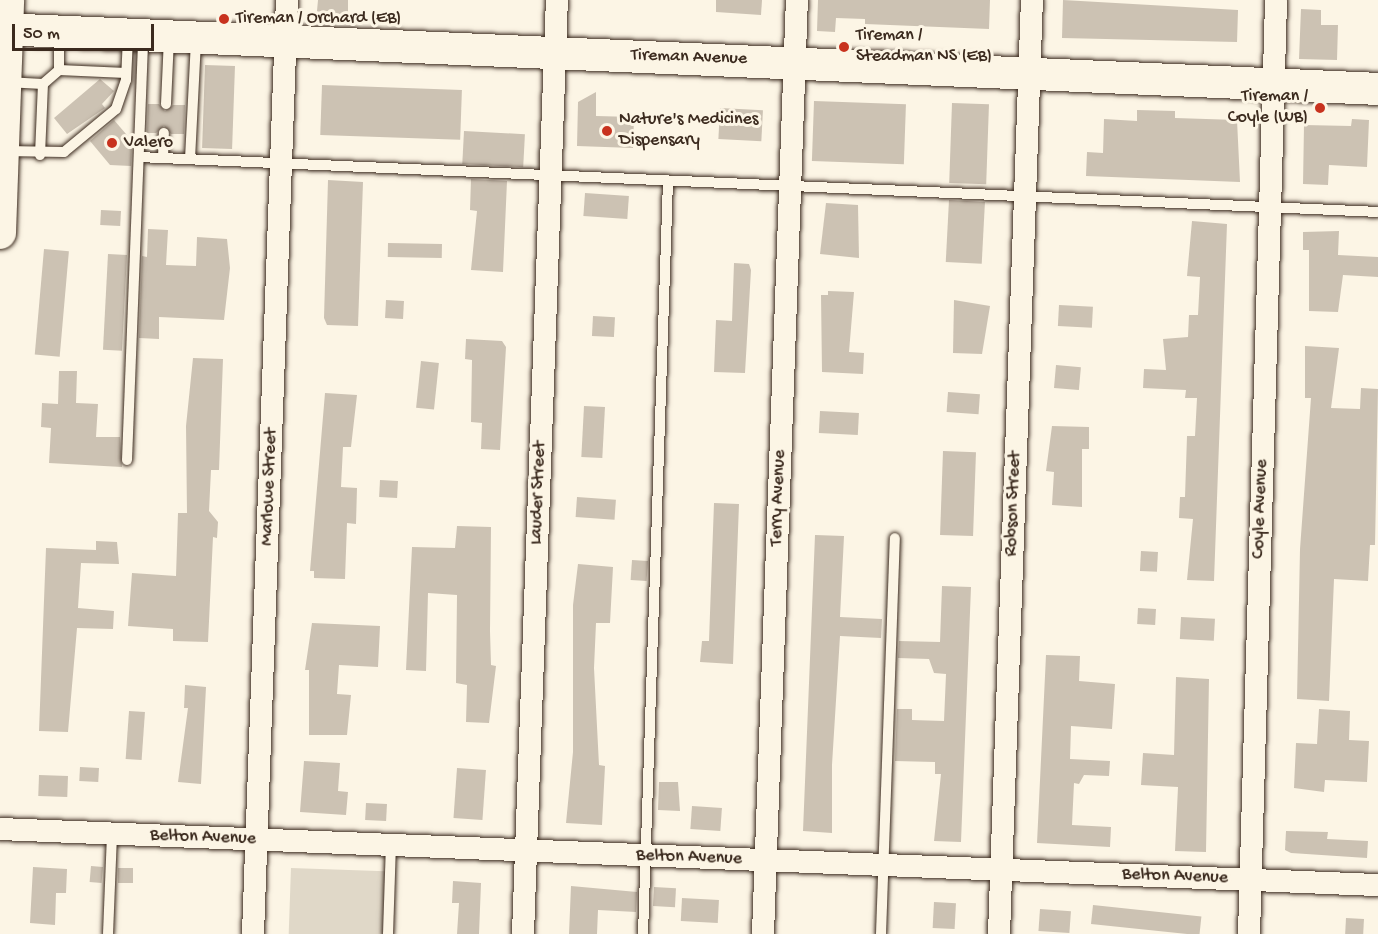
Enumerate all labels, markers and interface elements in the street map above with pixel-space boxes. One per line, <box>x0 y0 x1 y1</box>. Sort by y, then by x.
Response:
place label: Tireman / Orchard (EB) <box>236 8 401 30</box>
scale bar <box>15 12 158 50</box>
marker: Tireman / Orchard (EB) <box>217 12 231 26</box>
text: 50 m <box>23 24 60 45</box>
place label: Tireman / Steadman NS (EB) <box>856 26 992 68</box>
marker: Tireman / Steadman NS (EB) <box>837 40 851 54</box>
street label: Tireman Avenue <box>631 45 747 71</box>
place label: Tireman / Coyle (WB) <box>1228 87 1308 130</box>
marker: Tireman / Coyle (WB) <box>1313 101 1327 115</box>
place label: Nature's Medicines Dispensary <box>619 110 758 152</box>
marker: Nature's Medicines Dispensary <box>600 124 614 138</box>
place label: Valero <box>124 132 173 154</box>
marker: Valero <box>105 136 119 150</box>
street label: Marlowe Street <box>257 428 283 546</box>
street label: Lauder Street <box>526 441 552 545</box>
street label: Terry Avenue <box>767 450 791 546</box>
street label: Robson Street <box>1001 451 1027 557</box>
street label: Coyle Avenue <box>1248 459 1274 559</box>
street label: Belton Avenue <box>150 825 256 851</box>
street label: Belton Avenue <box>636 845 742 871</box>
street label: Belton Avenue <box>1122 864 1228 890</box>

